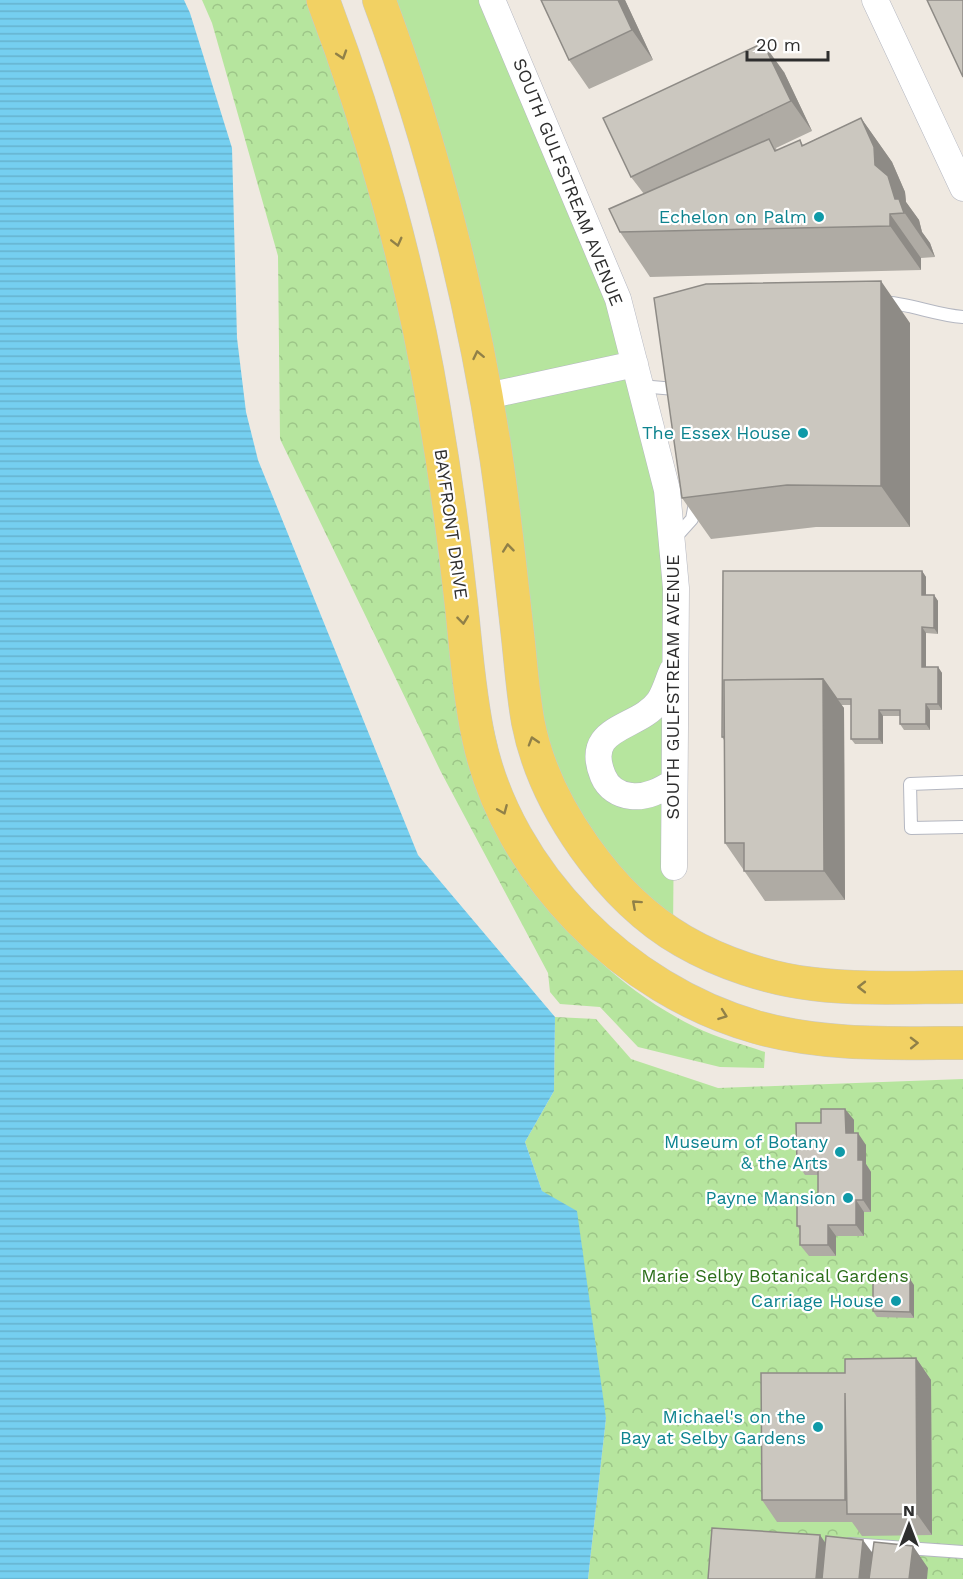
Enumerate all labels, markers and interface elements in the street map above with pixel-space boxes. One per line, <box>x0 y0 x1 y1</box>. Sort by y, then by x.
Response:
scale bar <box>747 24 828 62</box>
text: 20 m <box>756 34 801 55</box>
one-way arrow <box>335 49 347 60</box>
street label: SOUTH GULFSTREAM AVENUE <box>509 55 628 309</box>
place label: Echelon on Palm <box>659 206 807 227</box>
marker: Echelon on Palm <box>812 210 826 224</box>
one-way arrow <box>390 237 403 247</box>
one-way arrow <box>472 350 485 360</box>
place label: The Essex House <box>642 422 791 443</box>
marker: The Essex House <box>796 426 810 440</box>
street label: BAYFRONT DRIVE <box>431 447 472 600</box>
one-way arrow <box>502 543 515 552</box>
street label: SOUTH GULFSTREAM AVENUE <box>662 555 683 819</box>
one-way arrow <box>456 616 469 625</box>
one-way arrow <box>528 736 541 747</box>
one-way arrow <box>496 803 508 814</box>
one-way arrow <box>632 900 642 911</box>
one-way arrow <box>858 981 867 993</box>
one-way arrow <box>717 1008 728 1021</box>
one-way arrow <box>910 1037 919 1049</box>
place label: Museum of Botany & the Arts <box>664 1131 829 1173</box>
marker: Museum of Botany & the Arts <box>833 1145 847 1159</box>
place label: Payne Mansion <box>706 1187 836 1208</box>
marker: Payne Mansion <box>841 1191 855 1205</box>
park label: Marie Selby Botanical Gardens <box>641 1265 909 1286</box>
place label: Carriage House <box>751 1290 884 1311</box>
marker: Carriage House <box>889 1294 903 1308</box>
place label: Michael's on the Bay at Selby Gardens <box>620 1406 806 1448</box>
marker: Michael's on the Bay at Selby Gardens <box>811 1420 825 1434</box>
north arrow <box>879 1495 939 1555</box>
text: N <box>903 1501 915 1520</box>

